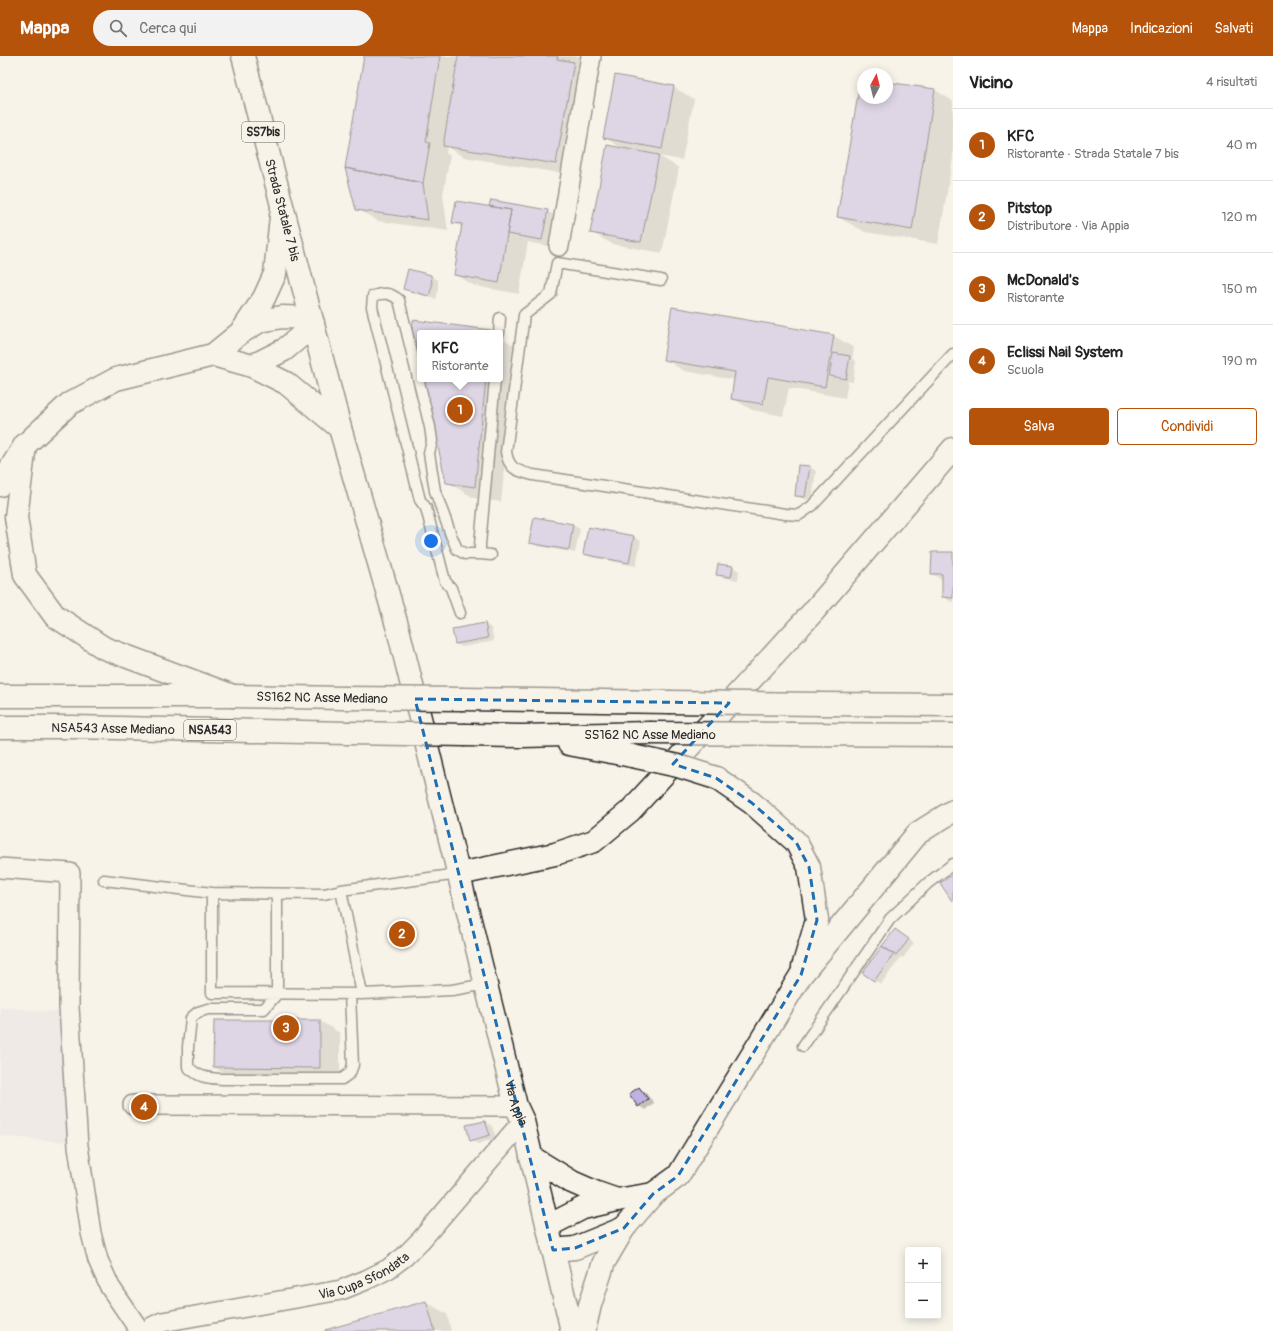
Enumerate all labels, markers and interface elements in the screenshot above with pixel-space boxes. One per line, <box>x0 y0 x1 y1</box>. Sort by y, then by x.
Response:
search box <box>93 10 373 46</box>
text: Mappa <box>20 16 69 40</box>
icon: search <box>107 17 129 39</box>
text: Cerca qui <box>139 19 196 38</box>
text: Mappa <box>1072 20 1108 37</box>
text: Indicazioni <box>1130 20 1192 37</box>
text: Salvati <box>1214 20 1253 37</box>
north arrow <box>857 68 893 104</box>
text: Vicino <box>969 72 1013 93</box>
text: 4 risultati <box>1206 74 1257 90</box>
road number: SS7bis <box>242 122 284 142</box>
text: KFC <box>1007 127 1034 146</box>
text: 1 <box>979 137 985 153</box>
text: 40 m <box>1226 137 1257 153</box>
text: Ristorante · Strada Statale 7 bis <box>1007 146 1179 162</box>
street label: Strada Statale 7 bis <box>261 157 303 263</box>
text: Pitstop <box>1007 199 1052 218</box>
text: 2 <box>978 209 986 225</box>
text: 120 m <box>1221 209 1257 225</box>
text: Distributore · Via Appia <box>1007 218 1129 234</box>
text: McDonald's <box>1007 271 1079 290</box>
text: 3 <box>978 281 986 297</box>
text: 150 m <box>1222 281 1257 297</box>
text: Ristorante <box>1007 290 1064 306</box>
popup <box>417 330 503 382</box>
text: KFC <box>431 339 459 358</box>
text: Eclissi Nail System <box>1007 343 1123 362</box>
text: 4 <box>978 353 986 369</box>
text: 190 m <box>1222 353 1257 369</box>
text: Ristorante <box>431 358 489 374</box>
text: Scuola <box>1007 362 1044 378</box>
pin: 1 <box>447 395 473 425</box>
button: Salva <box>969 408 1109 445</box>
button: Condividi <box>1117 408 1257 445</box>
your location <box>421 531 441 551</box>
street label: SS162 NC Asse Mediano <box>256 689 388 707</box>
street label: NSA543 Asse Mediano <box>51 720 175 738</box>
road number: NSA543 <box>184 720 236 740</box>
street label: SS162 NC Asse Mediano <box>584 727 716 743</box>
pin: 2 <box>389 919 415 949</box>
pin: 3 <box>273 1013 299 1043</box>
street label: Via Appia <box>501 1078 531 1127</box>
pin: 4 <box>131 1092 157 1122</box>
map controls <box>905 1247 941 1319</box>
button: + <box>905 1247 941 1283</box>
street label: Via Cupa Sfondata <box>317 1249 413 1303</box>
button: − <box>905 1283 941 1319</box>

